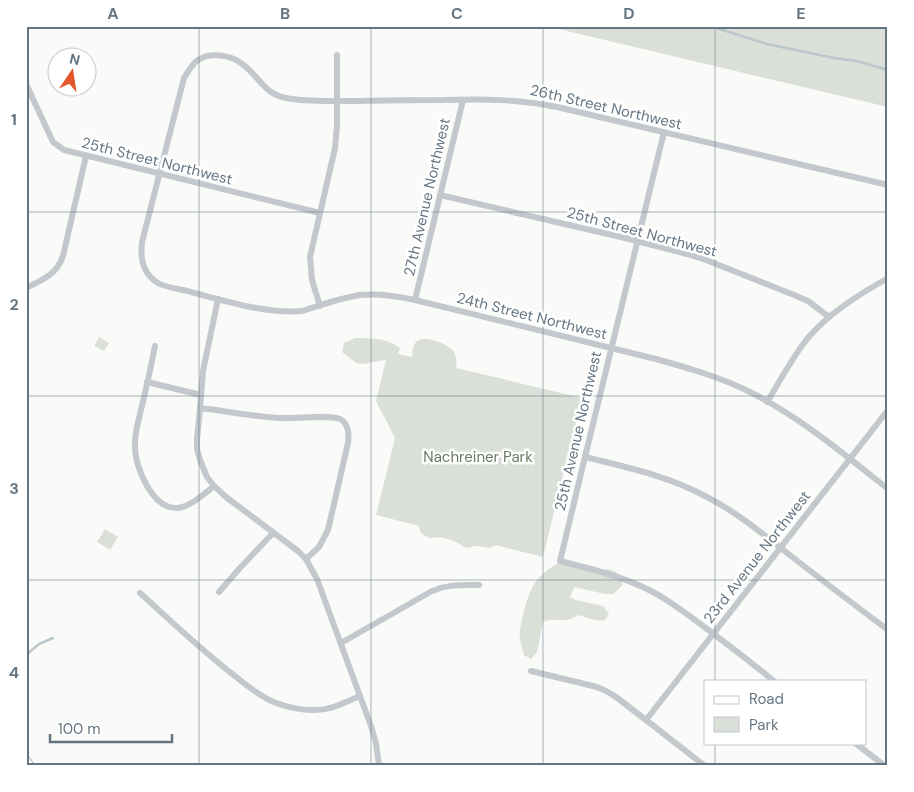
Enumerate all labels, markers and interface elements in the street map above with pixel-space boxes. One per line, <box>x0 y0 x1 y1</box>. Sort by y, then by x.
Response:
text: A <box>107 3 119 24</box>
text: B <box>280 3 290 24</box>
text: C <box>451 3 463 24</box>
text: D <box>623 3 635 24</box>
text: E <box>796 3 806 24</box>
north arrow <box>48 48 98 98</box>
text: N <box>68 49 82 69</box>
street label: 26th Street Northwest <box>528 80 684 134</box>
text: 1 <box>11 109 17 130</box>
street label: 27th Avenue Northwest <box>399 116 455 278</box>
street label: 25th Street Northwest <box>79 133 235 189</box>
street label: 25th Street Northwest <box>565 202 719 262</box>
street label: 24th Street Northwest <box>455 288 610 344</box>
text: 2 <box>9 294 19 315</box>
street label: 25th Avenue Northwest <box>550 349 606 513</box>
park label: Nachreiner Park <box>423 447 533 467</box>
text: 3 <box>9 478 19 499</box>
street label: 23rd Avenue Northwest <box>699 486 815 627</box>
text: 4 <box>9 662 19 683</box>
legend <box>704 680 866 744</box>
text: Road <box>749 689 784 709</box>
scale bar <box>50 712 172 744</box>
text: Park <box>749 715 779 735</box>
text: 100 m <box>58 719 101 739</box>

